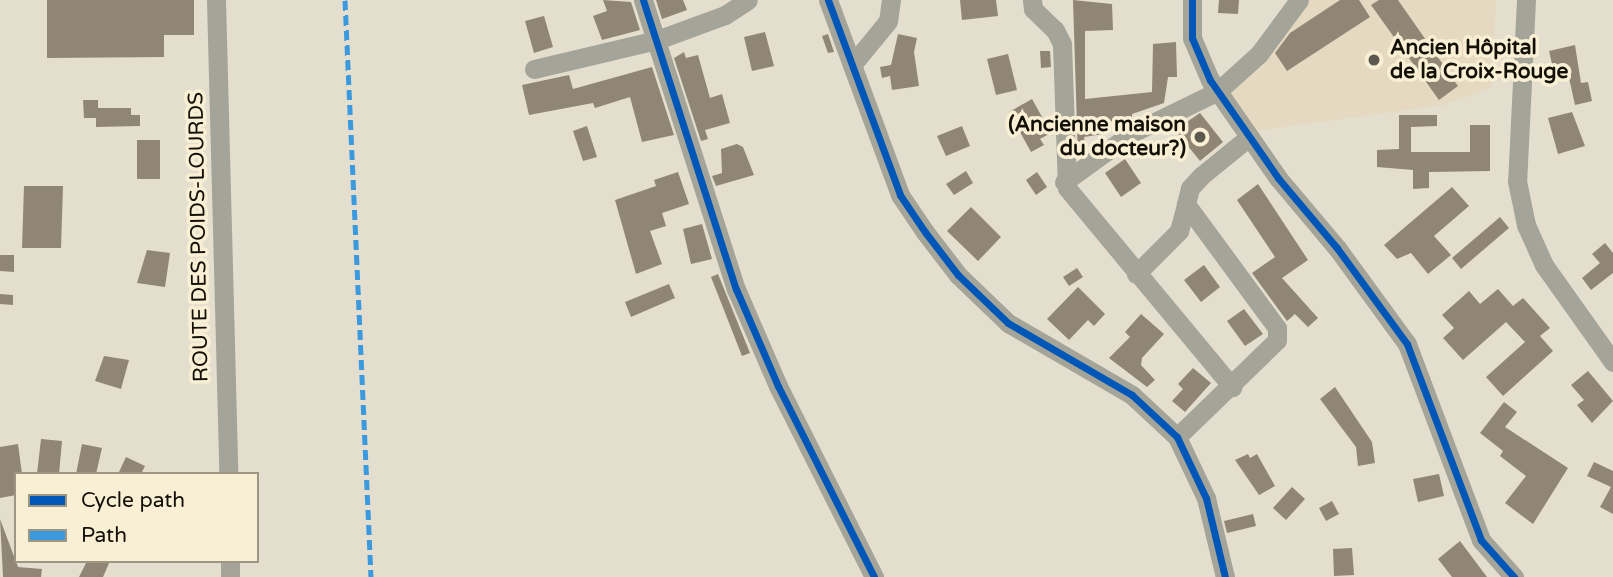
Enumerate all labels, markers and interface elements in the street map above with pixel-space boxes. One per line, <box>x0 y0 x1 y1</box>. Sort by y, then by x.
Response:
place label: Ancien Hôpital de la Croix-Rouge <box>1390 35 1568 85</box>
marker: Ancien Hôpital de la Croix-Rouge <box>1364 50 1384 70</box>
street label: ROUTE DES POIDS-LOURDS <box>184 92 214 382</box>
place label: (Ancienne maison du docteur?) <box>1008 112 1186 162</box>
marker: (Ancienne maison du docteur?) <box>1192 129 1208 145</box>
legend <box>14 472 259 563</box>
text: Cycle path <box>81 488 185 513</box>
text: Path <box>81 523 127 548</box>

